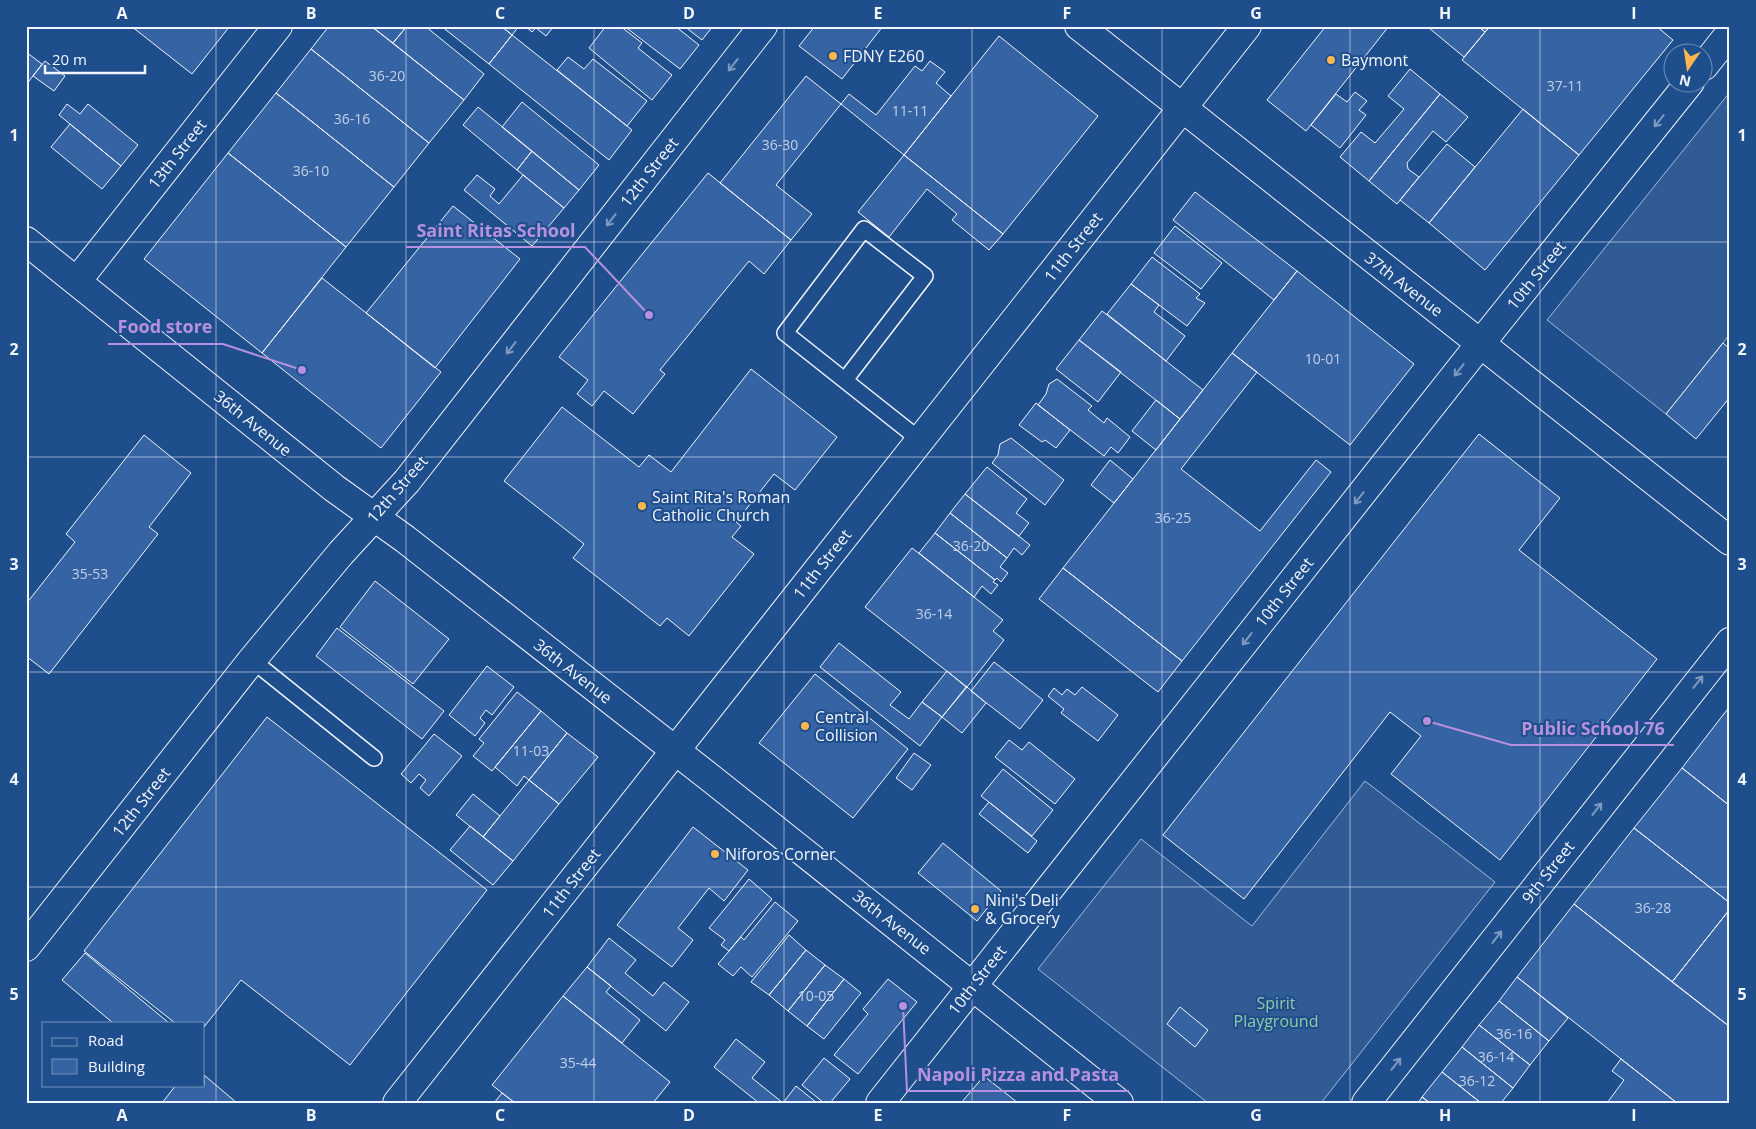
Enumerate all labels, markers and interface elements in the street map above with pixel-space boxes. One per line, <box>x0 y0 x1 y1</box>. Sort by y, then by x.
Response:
text: A <box>116 2 128 24</box>
text: B <box>306 2 316 24</box>
text: C <box>495 2 505 24</box>
text: D <box>683 2 695 24</box>
text: E <box>874 2 883 24</box>
text: F <box>1063 2 1071 24</box>
text: G <box>1250 2 1262 24</box>
text: H <box>1439 2 1451 24</box>
text: I <box>1631 2 1637 24</box>
scale bar <box>45 42 145 74</box>
north arrow <box>1664 42 1714 92</box>
place label: FDNY E260 <box>843 45 924 67</box>
text: 20 m <box>52 49 87 69</box>
place label: Baymont <box>1341 49 1408 71</box>
marker: FDNY E260 <box>827 50 839 62</box>
marker: Baymont <box>1325 54 1337 66</box>
one-way arrow <box>728 58 738 72</box>
house number: 36-20 <box>369 66 405 85</box>
text: N <box>1677 71 1693 92</box>
house number: 37-11 <box>1547 76 1583 95</box>
house number: 11-11 <box>892 101 928 120</box>
house number: 36-16 <box>334 109 370 128</box>
street label: 13th Street <box>143 114 211 193</box>
one-way arrow <box>1654 114 1665 127</box>
text: 1 <box>9 124 19 146</box>
text: 1 <box>1737 124 1747 146</box>
street label: 12th Street <box>615 132 683 211</box>
house number: 36-30 <box>762 135 798 154</box>
house number: 36-10 <box>293 161 329 180</box>
street label: 11th Street <box>1039 207 1107 286</box>
one-way arrow <box>606 213 617 226</box>
callout: Saint Ritas School <box>406 214 585 247</box>
text: Saint Ritas School <box>416 218 576 242</box>
street label: 10th Street <box>1501 236 1571 314</box>
street label: 37th Avenue <box>1360 246 1448 322</box>
callout: Food store <box>108 311 223 344</box>
text: Food store <box>118 314 212 338</box>
text: 2 <box>9 338 19 360</box>
text: 2 <box>1737 338 1747 360</box>
one-way arrow <box>506 341 516 355</box>
house number: 10-01 <box>1305 349 1341 368</box>
one-way arrow <box>1454 363 1465 376</box>
street label: 36th Avenue <box>210 385 296 461</box>
street label: 12th Street <box>362 450 433 527</box>
place label: Saint Rita's Roman Catholic Church <box>652 486 790 526</box>
one-way arrow <box>1353 491 1364 504</box>
marker: Saint Rita's Roman Catholic Church <box>636 500 648 512</box>
house number: 36-25 <box>1155 508 1191 527</box>
street label: 11th Street <box>788 524 856 603</box>
house number: 36-20 <box>953 536 989 555</box>
street label: 10th Street <box>1250 552 1318 631</box>
text: 3 <box>9 553 19 575</box>
text: 3 <box>1737 553 1747 575</box>
house number: 35-53 <box>72 564 108 583</box>
house number: 36-14 <box>916 604 952 623</box>
one-way arrow <box>1241 632 1252 645</box>
street label: 36th Avenue <box>529 633 617 709</box>
one-way arrow <box>1693 676 1704 689</box>
place label: Central Collision <box>815 706 878 746</box>
callout: Public School 76 <box>1511 712 1674 745</box>
text: Public School 76 <box>1521 716 1665 740</box>
marker: Central Collision <box>799 720 811 732</box>
house number: 11-03 <box>513 741 549 760</box>
street label: 12th Street <box>107 762 175 841</box>
text: 4 <box>9 768 19 790</box>
text: 4 <box>1737 768 1747 790</box>
one-way arrow <box>1592 803 1603 816</box>
street label: 9th Street <box>1517 836 1579 908</box>
street label: 11th Street <box>537 843 605 922</box>
place label: Niforos Corner <box>725 843 836 865</box>
marker: Niforos Corner <box>709 848 721 860</box>
street label: 36th Avenue <box>848 884 936 960</box>
place label: Nini's Deli & Grocery <box>985 889 1061 929</box>
house number: 36-28 <box>1635 898 1671 917</box>
marker: Nini's Deli & Grocery <box>969 903 981 915</box>
one-way arrow <box>1491 931 1502 944</box>
street label: 10th Street <box>943 940 1011 1019</box>
text: 5 <box>9 983 19 1005</box>
text: 5 <box>1737 983 1747 1005</box>
house number: 10-05 <box>798 986 834 1005</box>
park label: Spirit Playground <box>1234 992 1318 1032</box>
legend <box>42 1022 205 1086</box>
house number: 36-16 <box>1496 1024 1532 1043</box>
text: Road <box>88 1030 124 1050</box>
house number: 36-14 <box>1478 1047 1514 1066</box>
house number: 35-44 <box>560 1053 596 1072</box>
text: Building <box>88 1056 145 1076</box>
callout: Napoli Pizza and Pasta <box>907 1058 1129 1091</box>
one-way arrow <box>1391 1058 1402 1071</box>
text: Napoli Pizza and Pasta <box>917 1062 1119 1086</box>
house number: 36-12 <box>1459 1071 1495 1090</box>
text: A <box>116 1104 128 1126</box>
text: B <box>306 1104 316 1126</box>
text: C <box>495 1104 505 1126</box>
text: D <box>683 1104 695 1126</box>
text: E <box>874 1104 883 1126</box>
text: F <box>1063 1104 1071 1126</box>
text: G <box>1250 1104 1262 1126</box>
text: H <box>1439 1104 1451 1126</box>
text: I <box>1631 1104 1637 1126</box>

